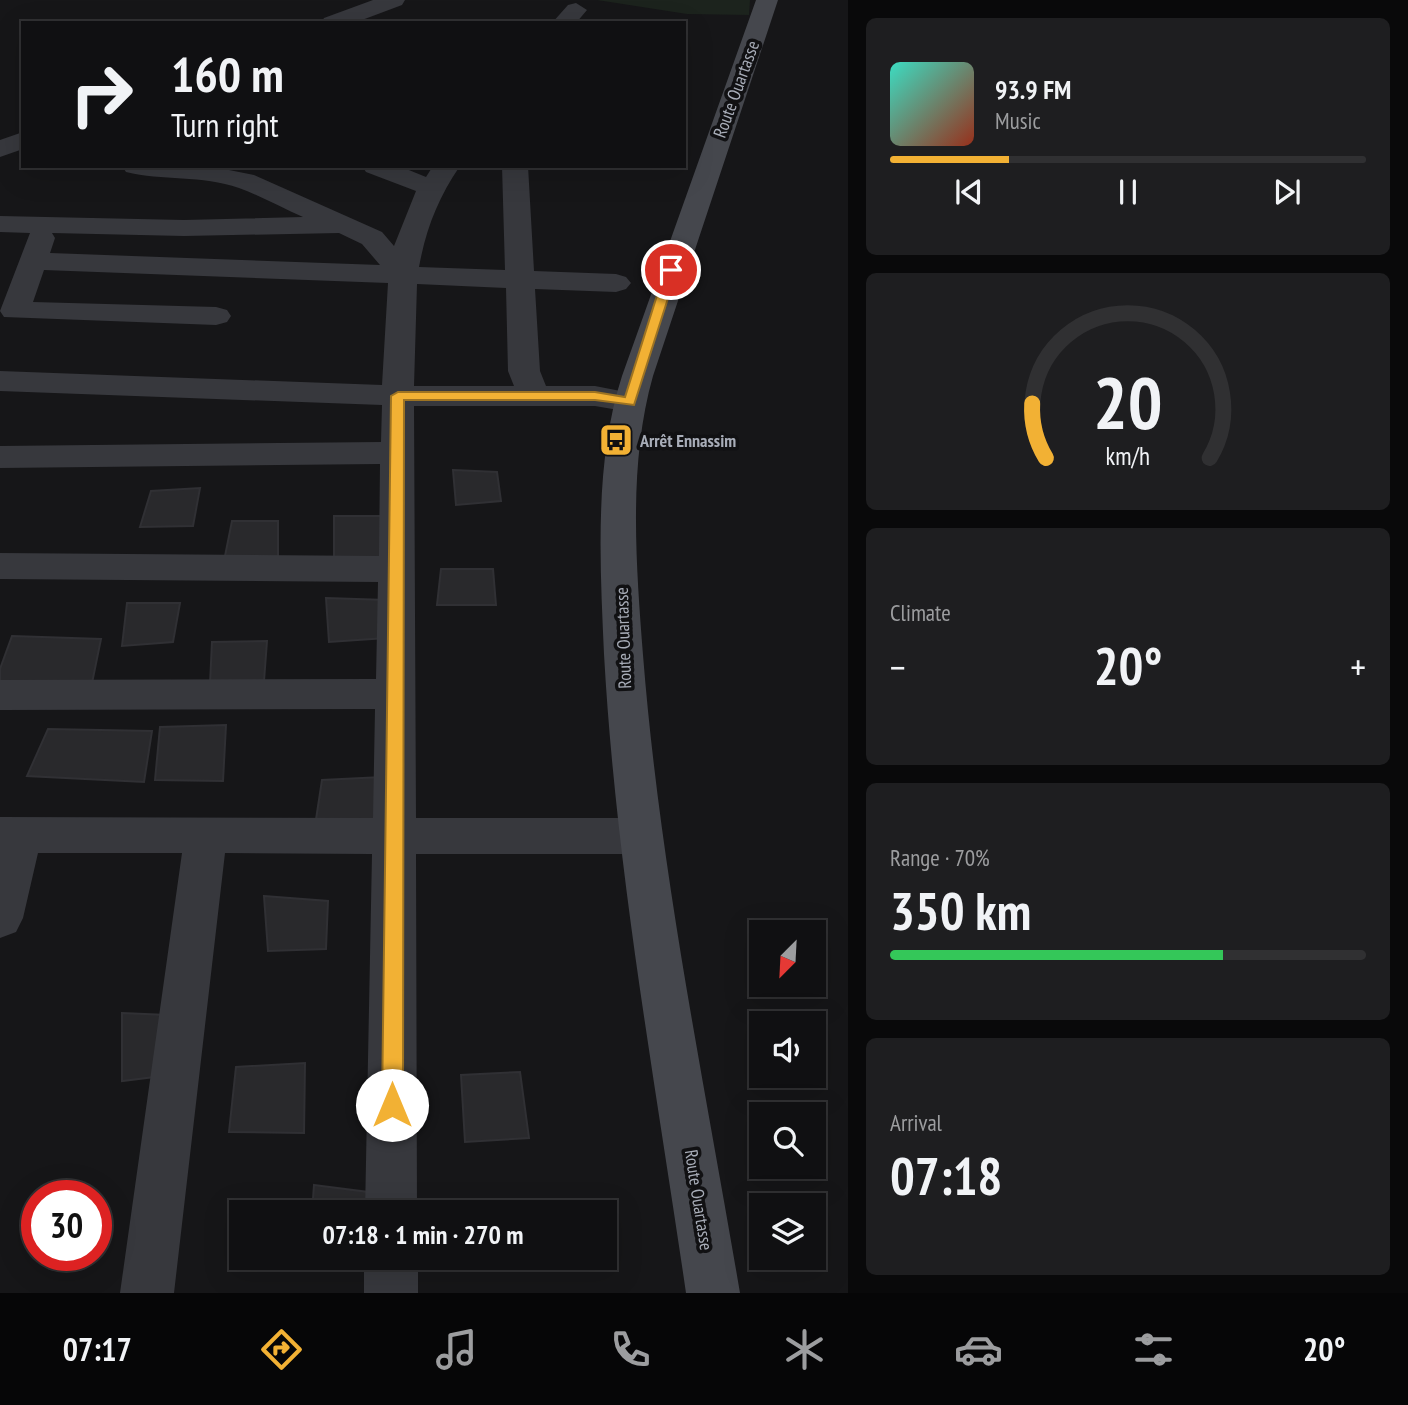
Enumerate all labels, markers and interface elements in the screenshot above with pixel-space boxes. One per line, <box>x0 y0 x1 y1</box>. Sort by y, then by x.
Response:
street label: Route Ouartasse <box>708 37 764 141</box>
text: 160 m <box>171 42 284 106</box>
icon: right <box>56 49 147 140</box>
text: 93.9 FM <box>995 73 1071 106</box>
text: Turn right <box>171 104 279 146</box>
text: Music <box>995 106 1041 135</box>
icon: previous <box>950 173 988 211</box>
icon: pause <box>1109 173 1147 211</box>
icon: next <box>1268 173 1306 211</box>
pin <box>641 240 701 300</box>
icon: arrive <box>652 251 690 289</box>
text: 20 <box>1093 354 1163 448</box>
bus stop icon: Arrêt Ennassim <box>597 421 635 459</box>
place label: Arrêt Ennassim <box>639 429 736 452</box>
text: km/h <box>1106 439 1150 471</box>
street label: Route Ouartasse <box>610 587 636 689</box>
text: Climate <box>890 598 951 627</box>
text: 20° <box>1094 632 1162 699</box>
text: − <box>890 642 906 691</box>
text: + <box>1350 642 1366 691</box>
text: Range · 70% <box>890 843 990 872</box>
text: 350 km <box>890 877 1031 944</box>
north arrow <box>749 920 826 998</box>
map controls <box>749 920 826 1270</box>
button: sound <box>749 1011 826 1088</box>
position arrow <box>355 1068 429 1142</box>
button: search <box>749 1102 826 1179</box>
text: Arrival <box>890 1108 942 1137</box>
text: 07:18 <box>890 1142 1002 1209</box>
street label: Route Ouartasse <box>680 1148 718 1252</box>
speed limit sign: 30 <box>21 1180 112 1271</box>
button: layers <box>749 1193 826 1270</box>
text: 07:18 · 1 min · 270 m <box>323 1218 523 1251</box>
icon: directions <box>257 1325 306 1374</box>
icon: music <box>432 1325 481 1374</box>
icon: phone <box>606 1325 655 1374</box>
icon: climate <box>780 1325 829 1374</box>
icon: car <box>954 1325 1003 1374</box>
icon: filters <box>1129 1325 1178 1374</box>
text: 07:17 <box>63 1328 132 1370</box>
text: 20° <box>1303 1328 1345 1370</box>

